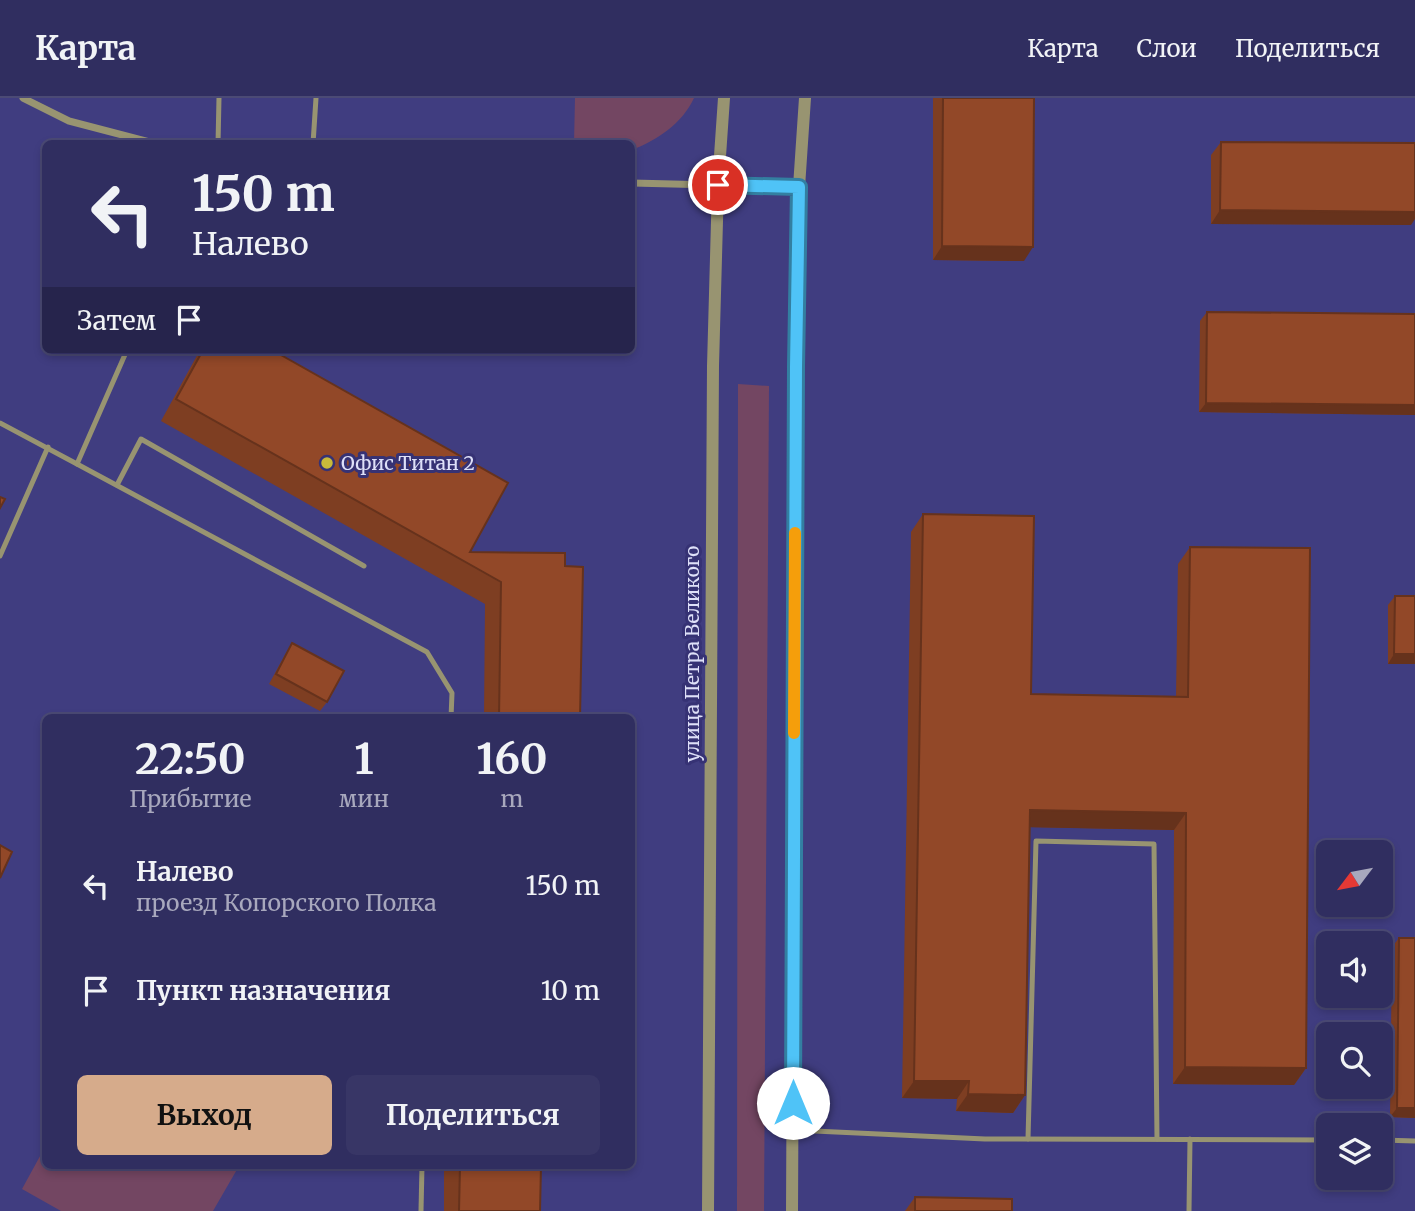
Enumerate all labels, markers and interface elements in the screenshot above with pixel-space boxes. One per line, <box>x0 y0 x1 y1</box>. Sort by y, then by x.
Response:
text: Карта <box>35 28 136 69</box>
text: Карта <box>1027 33 1099 64</box>
text: Слои <box>1137 33 1197 64</box>
text: Поделиться <box>1235 33 1380 64</box>
pin <box>688 155 748 215</box>
text: 150 m <box>192 163 335 224</box>
icon: arrive <box>699 166 737 204</box>
icon: left <box>77 168 168 259</box>
text: Налево <box>192 224 309 264</box>
icon: arrive <box>170 301 208 339</box>
text: Затем <box>77 304 156 337</box>
place label: Офис Титан 2 <box>341 451 475 475</box>
marker: Офис Титан 2 <box>319 455 335 471</box>
street label: улица Петра Великого <box>680 546 704 762</box>
text: 22:50 <box>135 733 246 785</box>
text: 1 <box>354 733 374 785</box>
text: 160 <box>476 733 548 785</box>
text: Прибытие <box>129 784 251 813</box>
text: мин <box>339 784 389 813</box>
text: m <box>501 784 523 813</box>
north arrow <box>1316 840 1393 917</box>
map controls <box>1316 840 1393 1190</box>
text: Налево <box>136 855 234 888</box>
icon: left <box>77 867 115 905</box>
text: 150 m <box>526 869 600 902</box>
text: проезд Копорского Полка <box>136 888 437 917</box>
button: sound <box>1316 931 1393 1008</box>
icon: arrive <box>77 972 115 1010</box>
text: Пункт назначения <box>136 974 390 1007</box>
text: 10 m <box>541 974 600 1007</box>
button: search <box>1316 1022 1393 1099</box>
position arrow <box>756 1066 830 1140</box>
button: Выход <box>77 1075 332 1155</box>
button: Поделиться <box>346 1075 600 1155</box>
button: layers <box>1316 1113 1393 1190</box>

